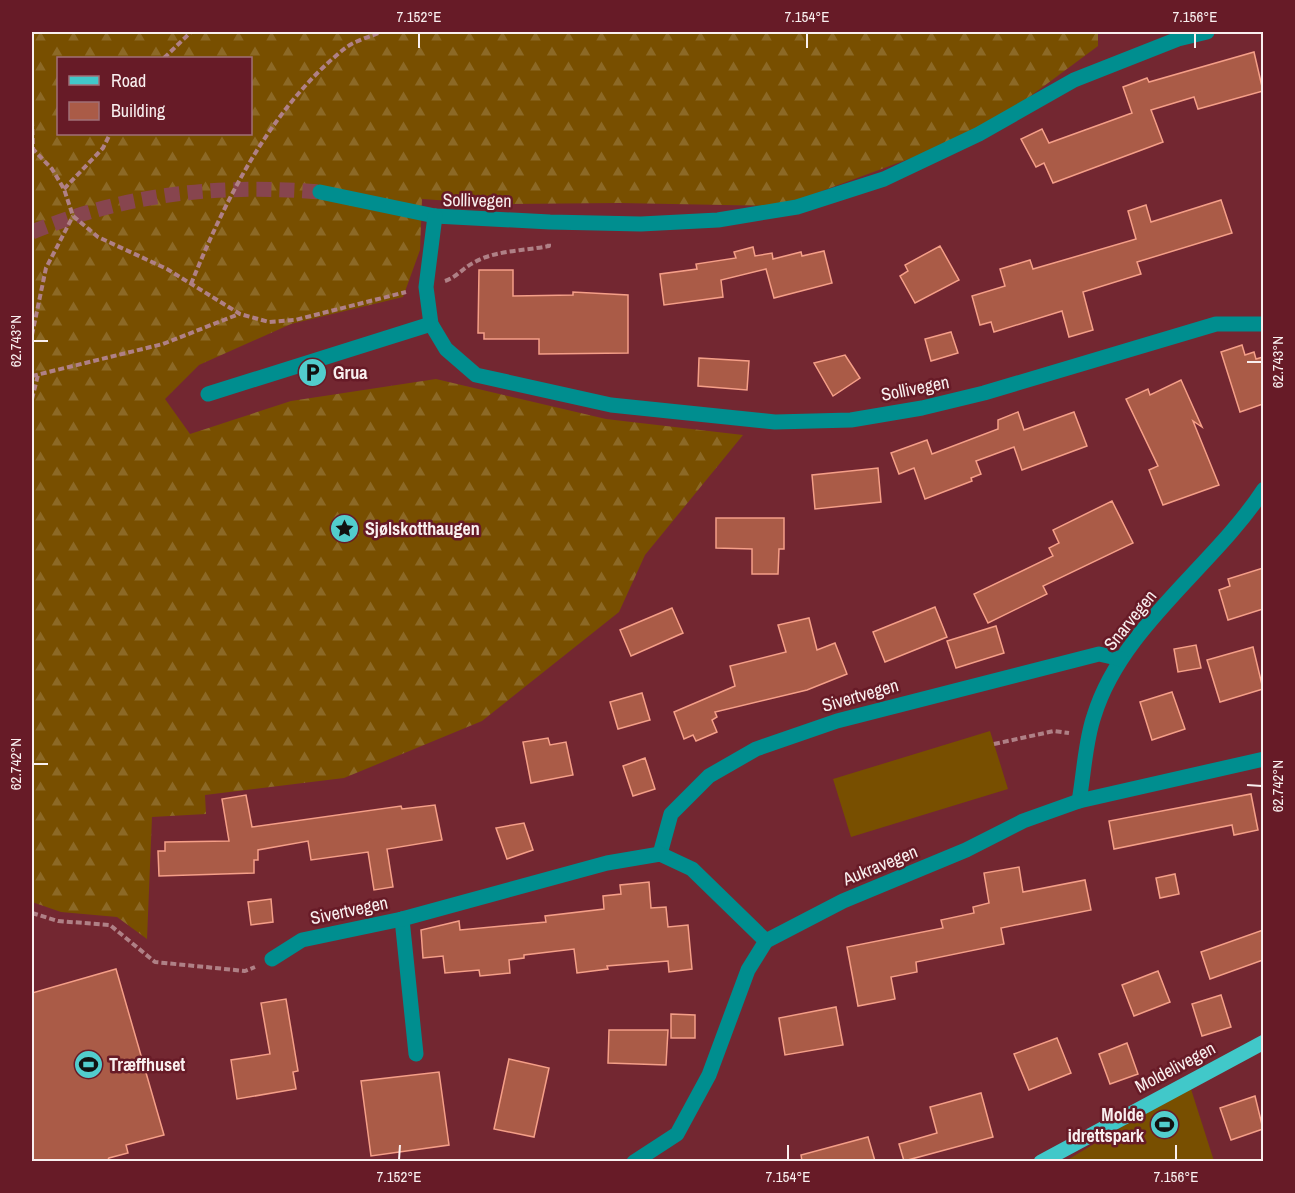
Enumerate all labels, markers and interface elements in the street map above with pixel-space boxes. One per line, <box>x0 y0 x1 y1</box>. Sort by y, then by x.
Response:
text: 7.152°E <box>397 6 442 27</box>
text: 7.154°E <box>785 6 830 27</box>
text: 7.156°E <box>1173 6 1218 27</box>
legend <box>57 57 252 135</box>
text: Road <box>111 68 146 93</box>
text: Building <box>111 98 166 123</box>
street label: Sollivegen <box>442 187 512 213</box>
text: 62.743°N <box>5 315 26 367</box>
text: 62.743°N <box>1267 336 1288 388</box>
parking icon: Grua <box>296 356 328 388</box>
place label: Grua <box>333 360 368 385</box>
street label: Sollivegen <box>879 369 951 407</box>
place icon: Sjølskotthaugen <box>328 512 360 544</box>
place label: Sjølskotthaugen <box>365 516 480 541</box>
street label: Snarvegen <box>1098 584 1162 656</box>
street label: Sivertvegen <box>819 672 901 718</box>
text: 62.742°N <box>5 738 26 790</box>
text: 62.742°N <box>1267 760 1288 812</box>
street label: Aukravegen <box>838 839 921 892</box>
street label: Sivertvegen <box>308 890 390 930</box>
street label: Moldelivegen <box>1130 1035 1220 1099</box>
sports icon: Træffhuset <box>72 1048 104 1080</box>
place label: Træffhuset <box>109 1052 185 1077</box>
place label: Molde idrettspark <box>1068 1102 1145 1148</box>
sports icon: Molde idrettspark <box>1149 1108 1181 1140</box>
text: 7.152°E <box>377 1166 422 1187</box>
text: 7.154°E <box>766 1166 811 1187</box>
text: 7.156°E <box>1154 1166 1199 1187</box>

